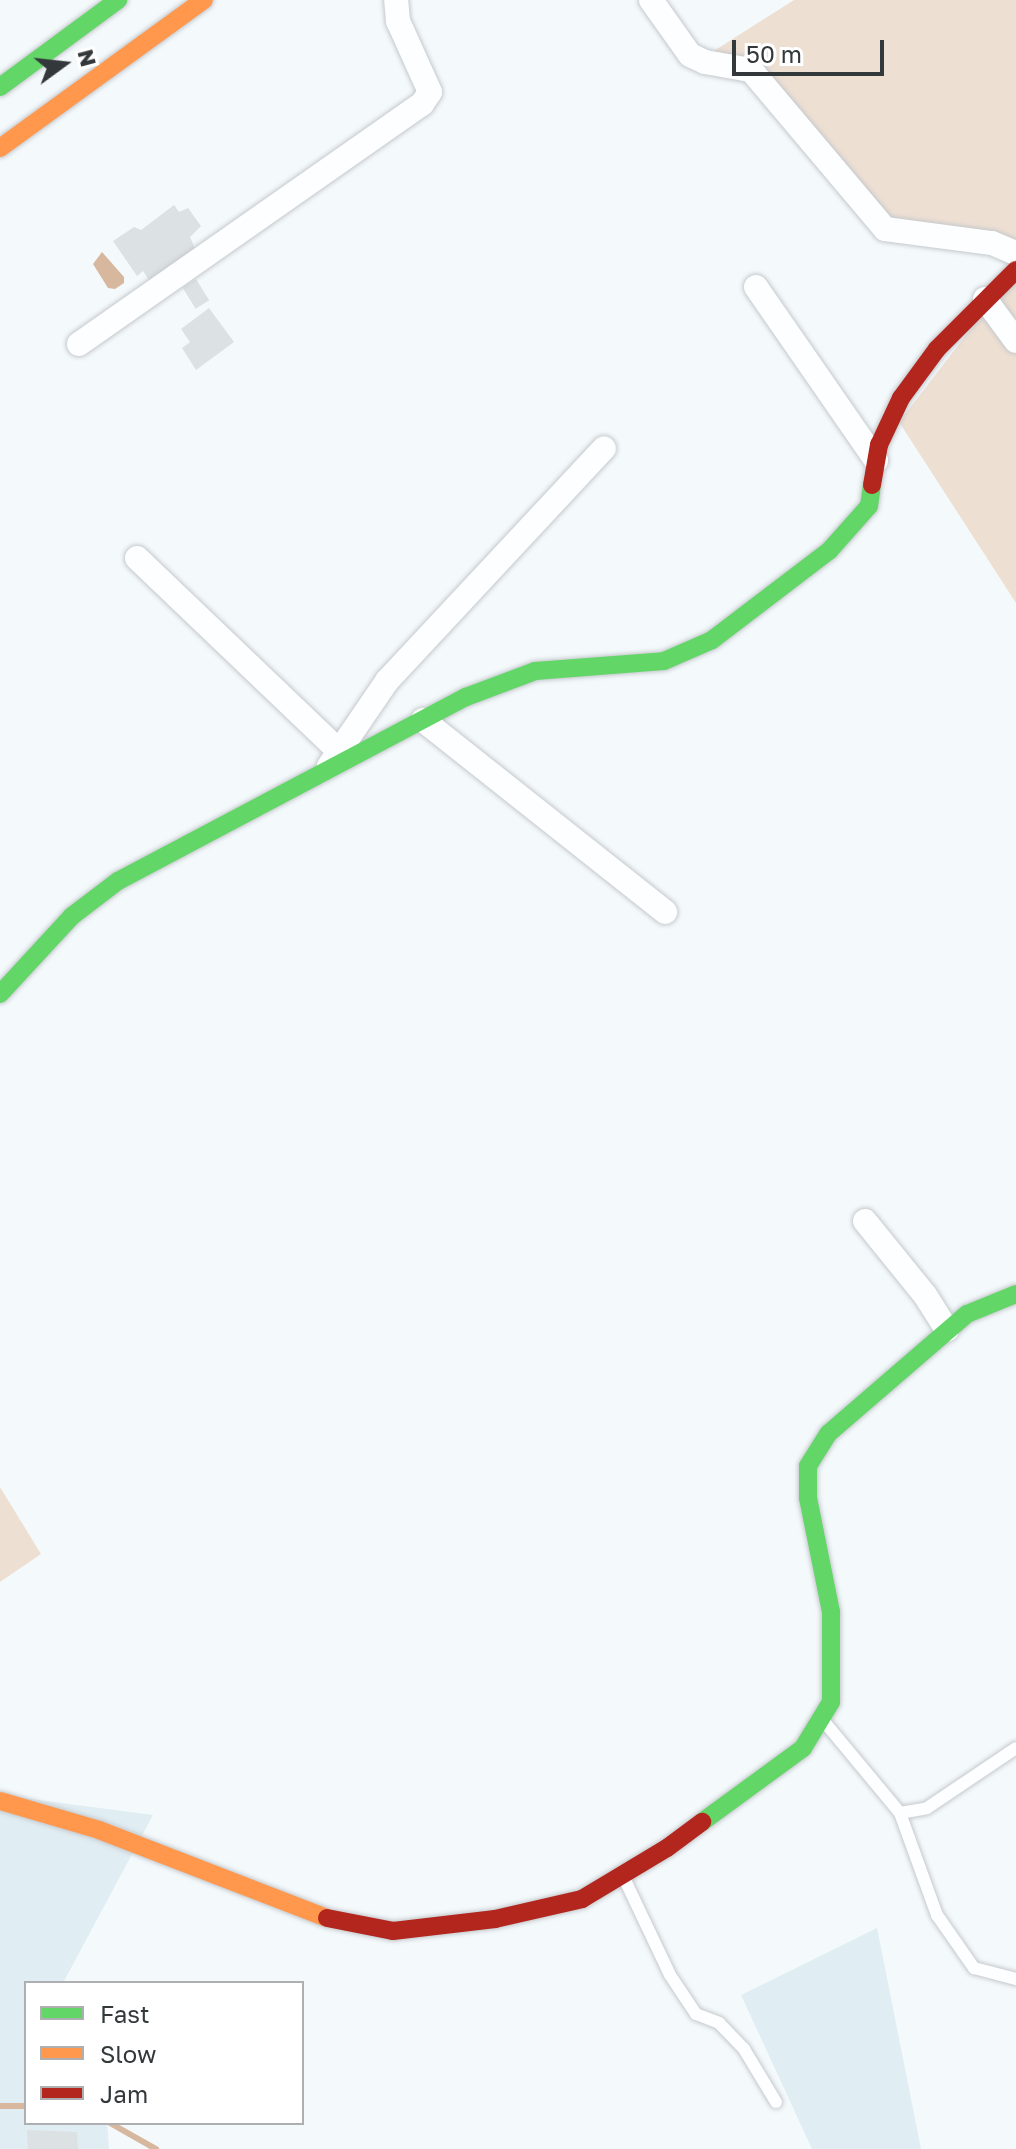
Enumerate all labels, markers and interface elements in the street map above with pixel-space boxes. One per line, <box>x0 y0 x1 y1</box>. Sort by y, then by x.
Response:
north arrow <box>24 24 104 104</box>
scale bar <box>736 24 888 74</box>
text: 50 m <box>746 39 802 68</box>
text: N <box>72 46 103 69</box>
legend <box>24 1981 304 2125</box>
text: Fast <box>100 1999 150 2028</box>
text: Slow <box>100 2039 156 2068</box>
text: Jam <box>100 2079 148 2108</box>

